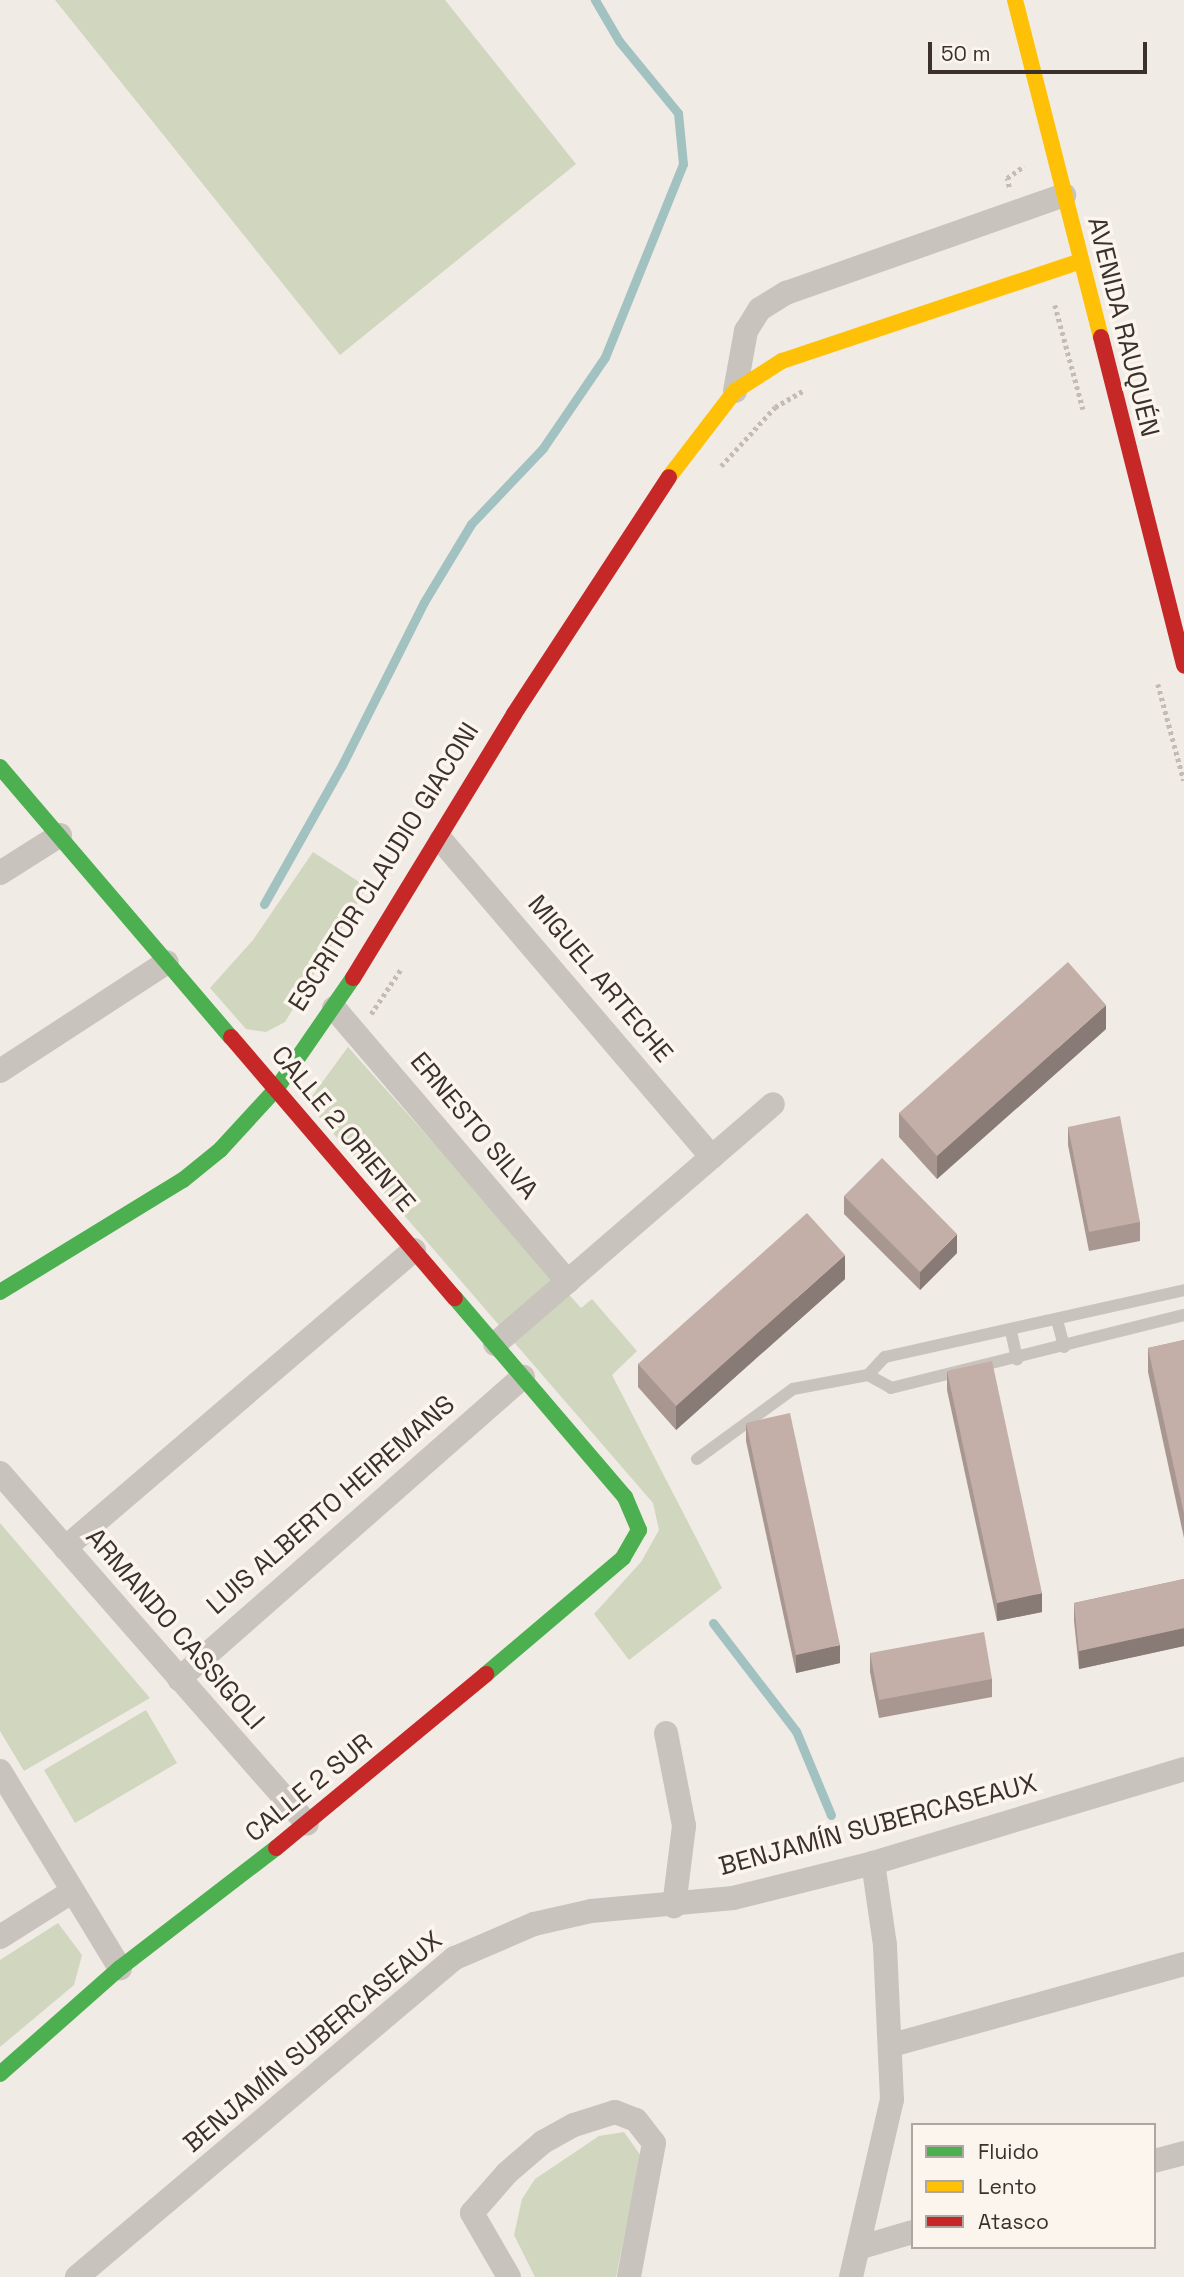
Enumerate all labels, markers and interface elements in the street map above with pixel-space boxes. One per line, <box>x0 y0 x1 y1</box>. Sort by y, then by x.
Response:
scale bar <box>932 28 1151 72</box>
text: 50 m <box>941 40 991 67</box>
street label: AVENIDA RAUQUÉN <box>1081 214 1165 440</box>
street label: ESCRITOR CLAUDIO GIACONI <box>282 717 486 1017</box>
street label: MIGUEL ARTECHE <box>521 889 679 1069</box>
street label: CALLE 2 ORIENTE <box>265 1040 421 1218</box>
street label: ERNESTO SILVA <box>403 1046 545 1206</box>
street label: LUIS ALBERTO HEIREMANS <box>201 1389 461 1621</box>
street label: ARMANDO CASSIGOLI <box>79 1522 271 1736</box>
street label: CALLE 2 SUR <box>239 1727 379 1849</box>
street label: BENJAMÍN SUBERCASEAUX <box>716 1768 1040 1882</box>
street label: BENJAMÍN SUBERCASEAUX <box>177 1925 449 2159</box>
legend <box>911 2123 1156 2249</box>
text: Fluido <box>978 2138 1039 2165</box>
text: Lento <box>978 2173 1037 2200</box>
text: Atasco <box>978 2208 1049 2235</box>

